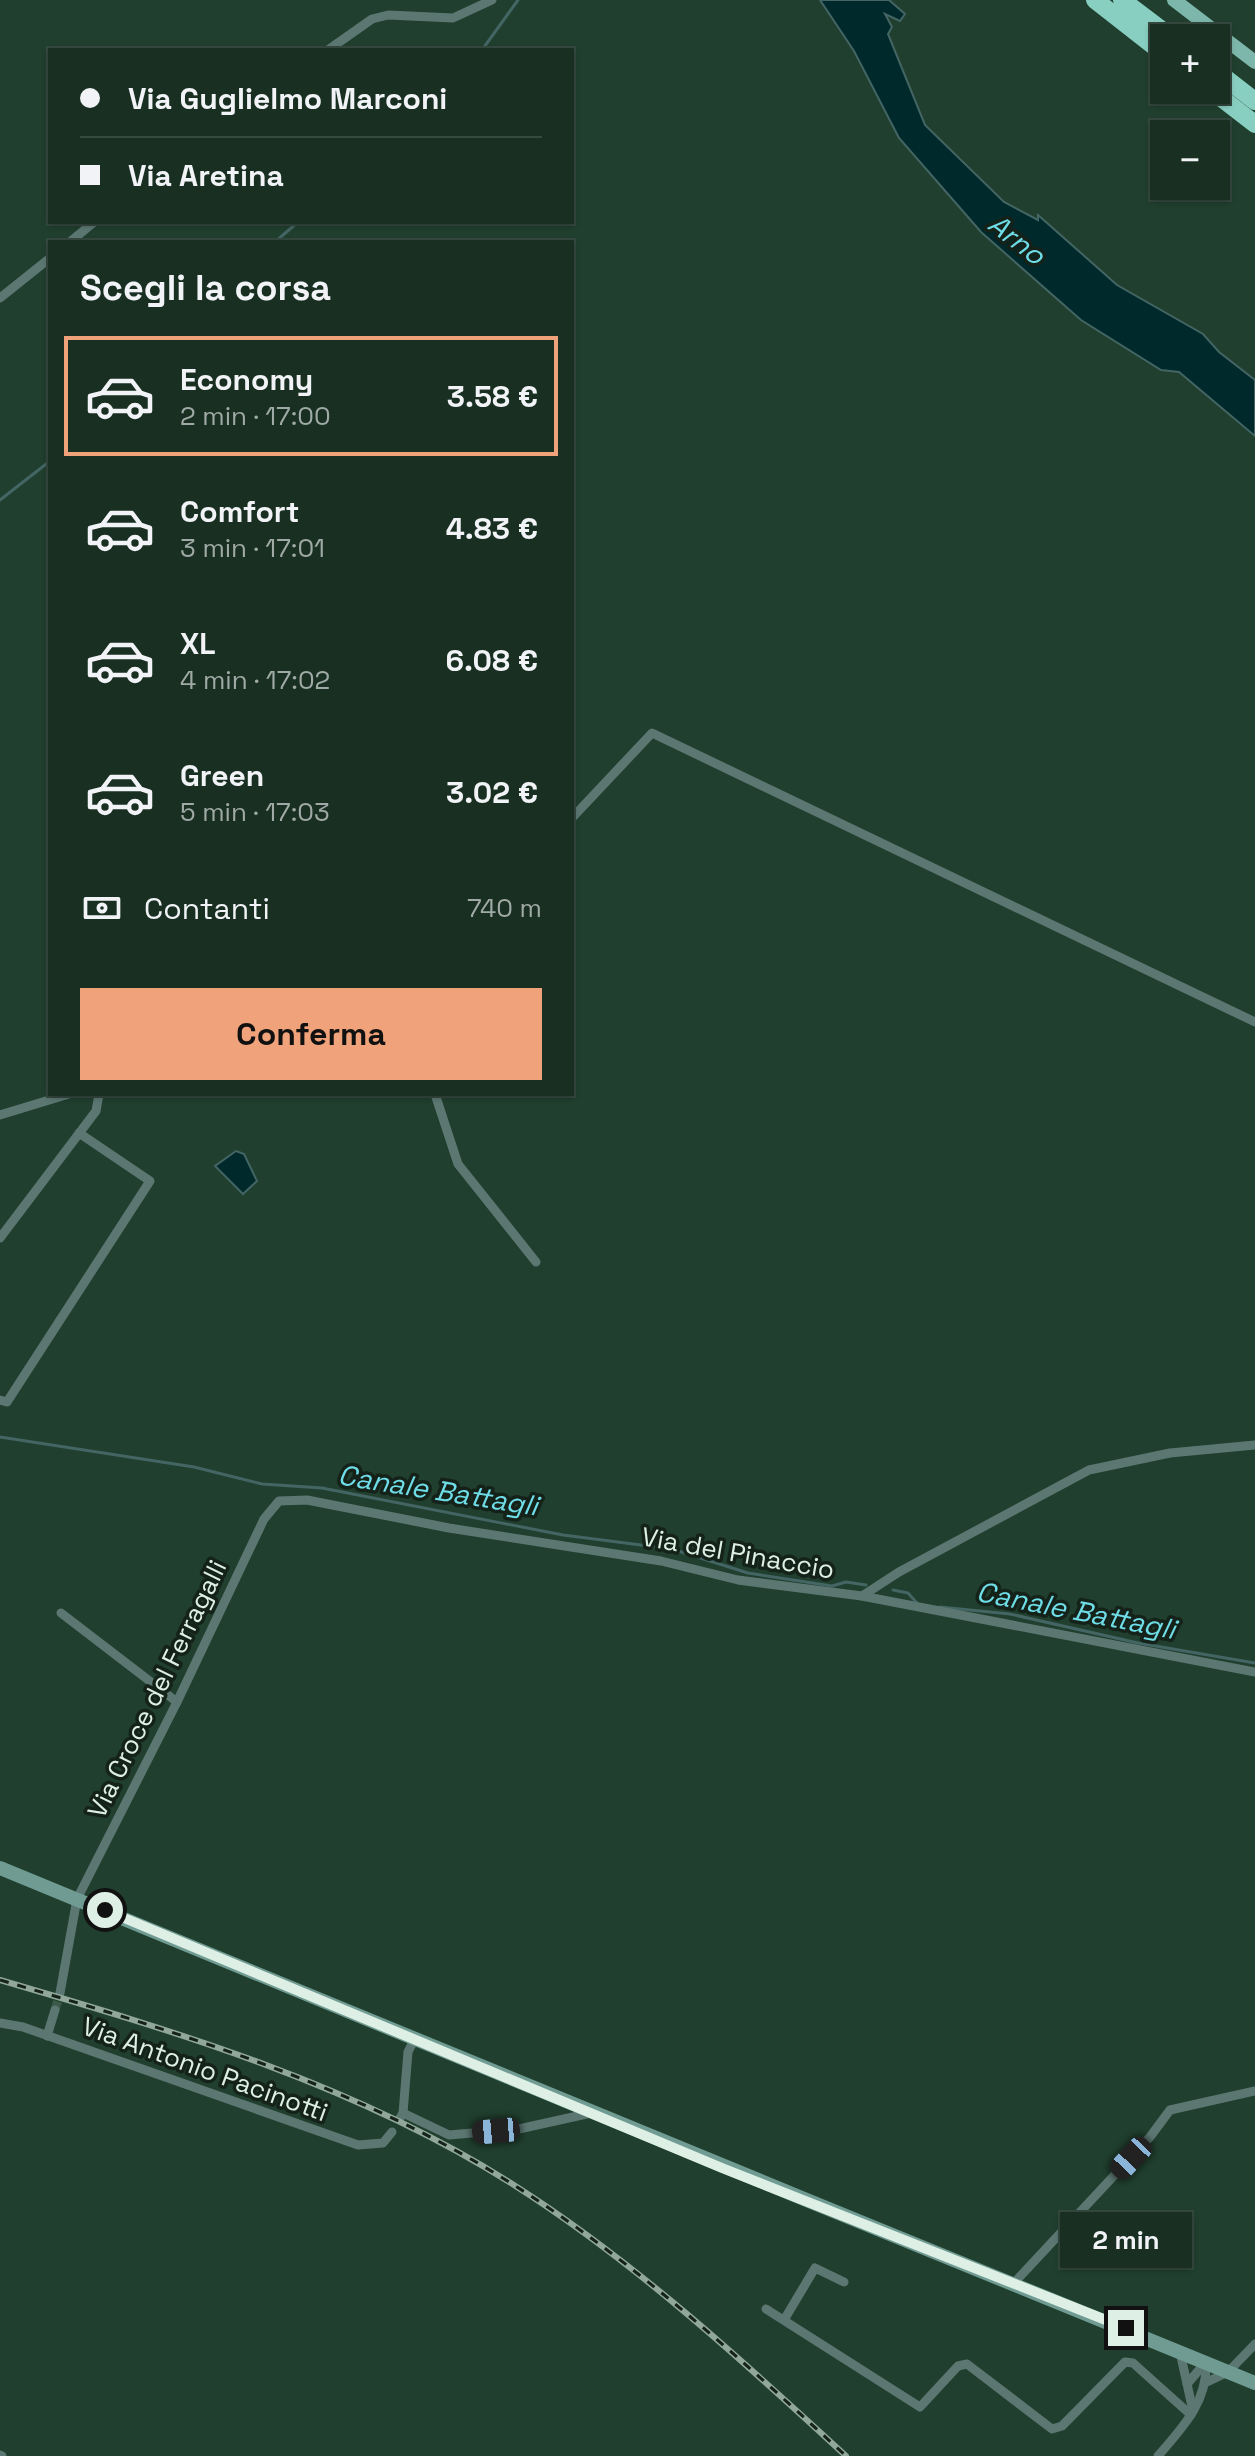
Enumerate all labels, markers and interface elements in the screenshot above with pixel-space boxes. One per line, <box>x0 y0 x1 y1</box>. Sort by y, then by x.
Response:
map controls <box>1150 24 1230 200</box>
button: + <box>1150 24 1230 104</box>
text: Via Guglielmo Marconi <box>128 79 447 118</box>
button: − <box>1150 120 1230 200</box>
text: Via Aretina <box>128 156 284 195</box>
water label: Arno <box>981 206 1053 273</box>
text: Scegli la corsa <box>80 265 331 311</box>
icon: car <box>84 360 156 432</box>
text: Economy <box>180 360 313 399</box>
text: 3.58 € <box>447 377 538 416</box>
text: 2 min · 17:00 <box>180 399 331 433</box>
icon: car <box>84 492 156 564</box>
text: Comfort <box>180 492 299 531</box>
text: 4.83 € <box>446 509 538 548</box>
text: 3 min · 17:01 <box>180 531 325 565</box>
icon: car <box>84 624 156 696</box>
text: XL <box>180 624 216 663</box>
text: 6.08 € <box>446 641 538 680</box>
text: 4 min · 17:02 <box>180 663 330 697</box>
icon: car <box>84 756 156 828</box>
text: Green <box>180 756 264 795</box>
text: 3.02 € <box>446 773 538 812</box>
text: 5 min · 17:03 <box>180 795 330 829</box>
icon: cash <box>80 886 124 930</box>
text: Contanti <box>144 889 270 928</box>
text: 740 m <box>467 891 542 925</box>
button: Conferma <box>80 988 542 1080</box>
water label: Canale Battagli <box>335 1456 544 1524</box>
street label: Via del Pinaccio <box>639 1519 837 1587</box>
street label: Via Croce del Ferragalli <box>80 1554 234 1824</box>
water label: Canale Battagli <box>973 1573 1182 1648</box>
route start <box>87 1892 123 1928</box>
street label: Via Antonio Pacinotti <box>78 2009 332 2129</box>
car <box>471 2117 521 2145</box>
car <box>1106 2132 1156 2184</box>
callout: 2 min <box>1060 2212 1192 2268</box>
text: 2 min <box>1092 2223 1160 2257</box>
route end <box>1108 2310 1144 2346</box>

